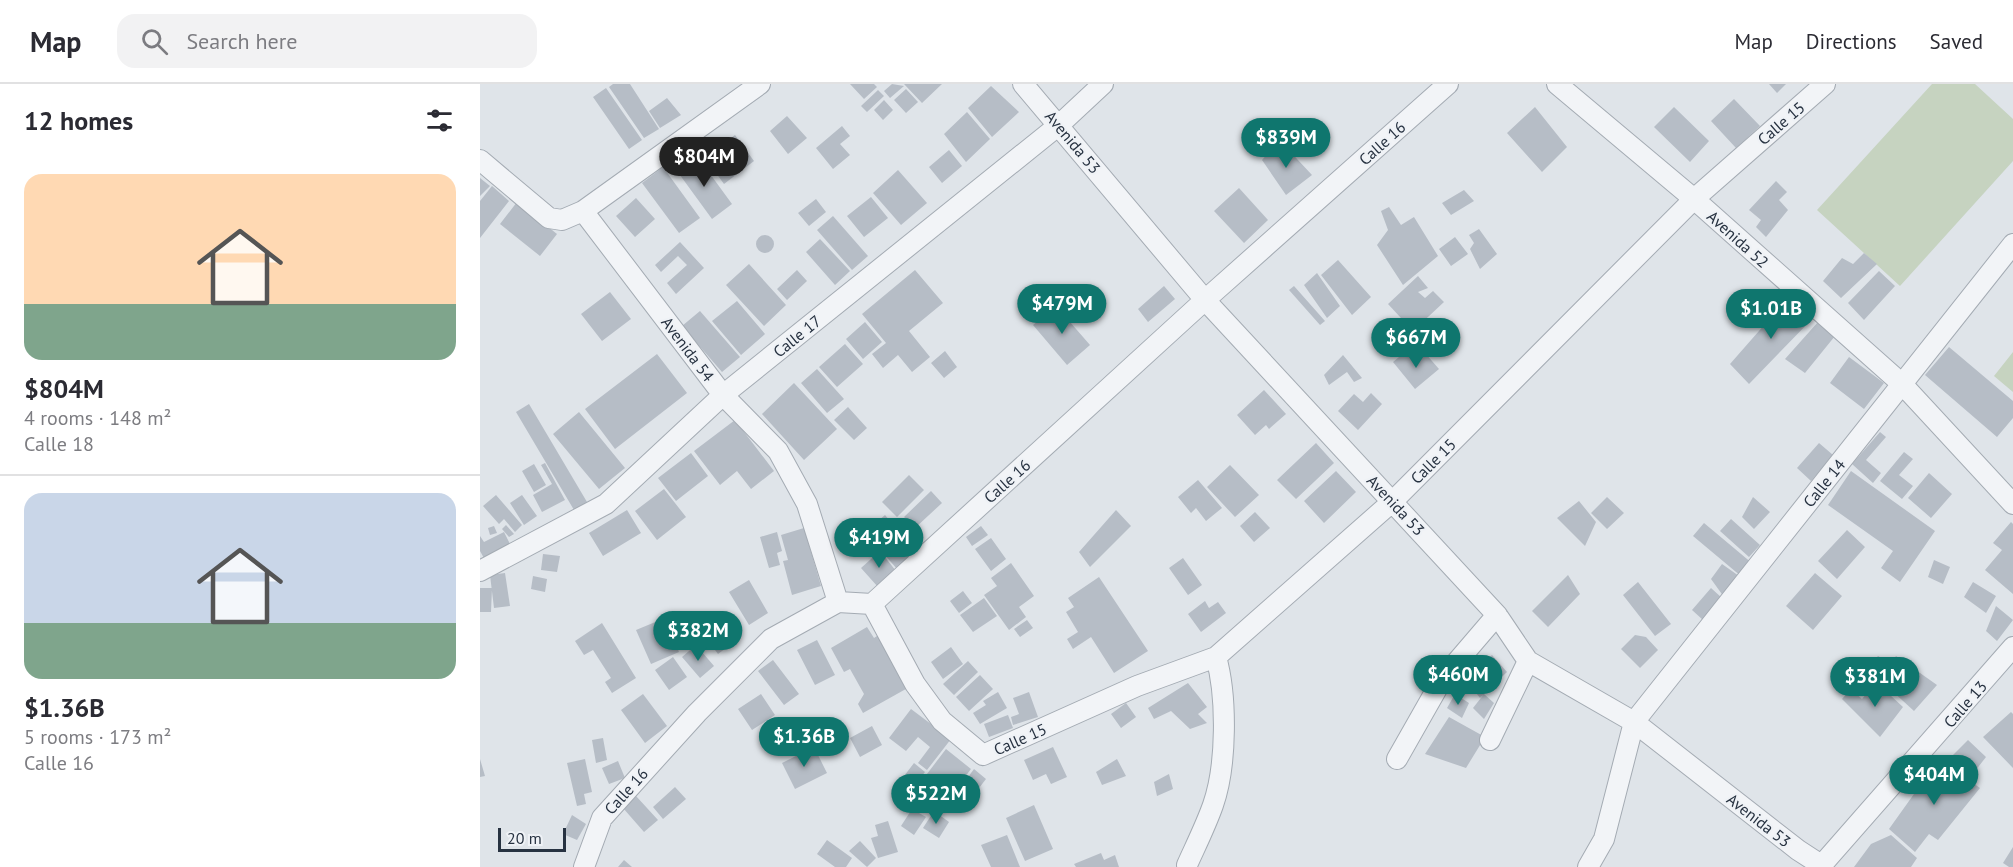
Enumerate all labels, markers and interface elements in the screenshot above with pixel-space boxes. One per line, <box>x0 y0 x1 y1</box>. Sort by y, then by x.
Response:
search box <box>117 14 537 68</box>
text: Map <box>30 23 81 60</box>
icon: search <box>138 25 171 58</box>
text: Search here <box>186 27 297 55</box>
text: Map <box>1734 28 1773 55</box>
text: Directions <box>1806 28 1897 55</box>
text: Saved <box>1930 28 1983 55</box>
street label: Calle 15 <box>1753 97 1809 149</box>
text: 12 homes <box>24 104 133 137</box>
icon: filters <box>423 104 456 137</box>
street label: Avenida 53 <box>1041 107 1105 177</box>
street label: Calle 16 <box>1355 117 1409 169</box>
pin: $839M <box>1244 118 1328 169</box>
text: $839M <box>1255 124 1317 150</box>
pin: $804M <box>662 137 746 188</box>
text: $804M <box>673 143 735 169</box>
street label: Avenida 52 <box>1703 206 1773 272</box>
icon: home <box>186 213 294 321</box>
pin: $479M <box>1020 284 1104 335</box>
pin: $1.01B <box>1722 289 1820 340</box>
text: $479M <box>1031 290 1093 316</box>
text: $1.01B <box>1740 295 1802 321</box>
street label: Calle 17 <box>769 311 825 361</box>
street label: Avenida 54 <box>657 313 719 385</box>
pin: $667M <box>1374 318 1458 369</box>
text: $667M <box>1385 324 1447 350</box>
text: $804M <box>24 372 104 405</box>
text: 4 rooms · 148 m² <box>24 405 171 431</box>
text: Calle 18 <box>24 431 94 457</box>
street label: Calle 15 <box>1406 434 1460 488</box>
street label: Calle 16 <box>980 455 1034 507</box>
street label: Calle 14 <box>1799 455 1850 511</box>
street label: Avenida 53 <box>1363 470 1429 540</box>
pin: $419M <box>837 518 921 569</box>
text: $419M <box>848 524 910 550</box>
icon: home <box>186 532 294 640</box>
pin: $382M <box>656 611 740 662</box>
text: $382M <box>667 617 729 643</box>
pin: $460M <box>1416 655 1500 706</box>
pin: $381M <box>1833 657 1917 708</box>
text: $460M <box>1427 661 1489 687</box>
text: $381M <box>1844 663 1906 689</box>
street label: Calle 13 <box>1939 676 1991 732</box>
text: $1.36B <box>24 691 105 724</box>
pin: $1.36B <box>755 717 853 768</box>
street label: Calle 15 <box>990 718 1050 760</box>
text: $1.36B <box>773 723 835 749</box>
text: 5 rooms · 173 m² <box>24 724 171 750</box>
text: Calle 16 <box>24 750 94 776</box>
pin: $404M <box>1892 755 1976 806</box>
text: $404M <box>1903 761 1965 787</box>
street label: Calle 16 <box>600 764 652 818</box>
pin: $522M <box>894 774 978 825</box>
text: $522M <box>905 780 967 806</box>
street label: Avenida 53 <box>1723 789 1795 851</box>
scale bar <box>498 825 566 852</box>
text: 20 m <box>507 828 542 848</box>

